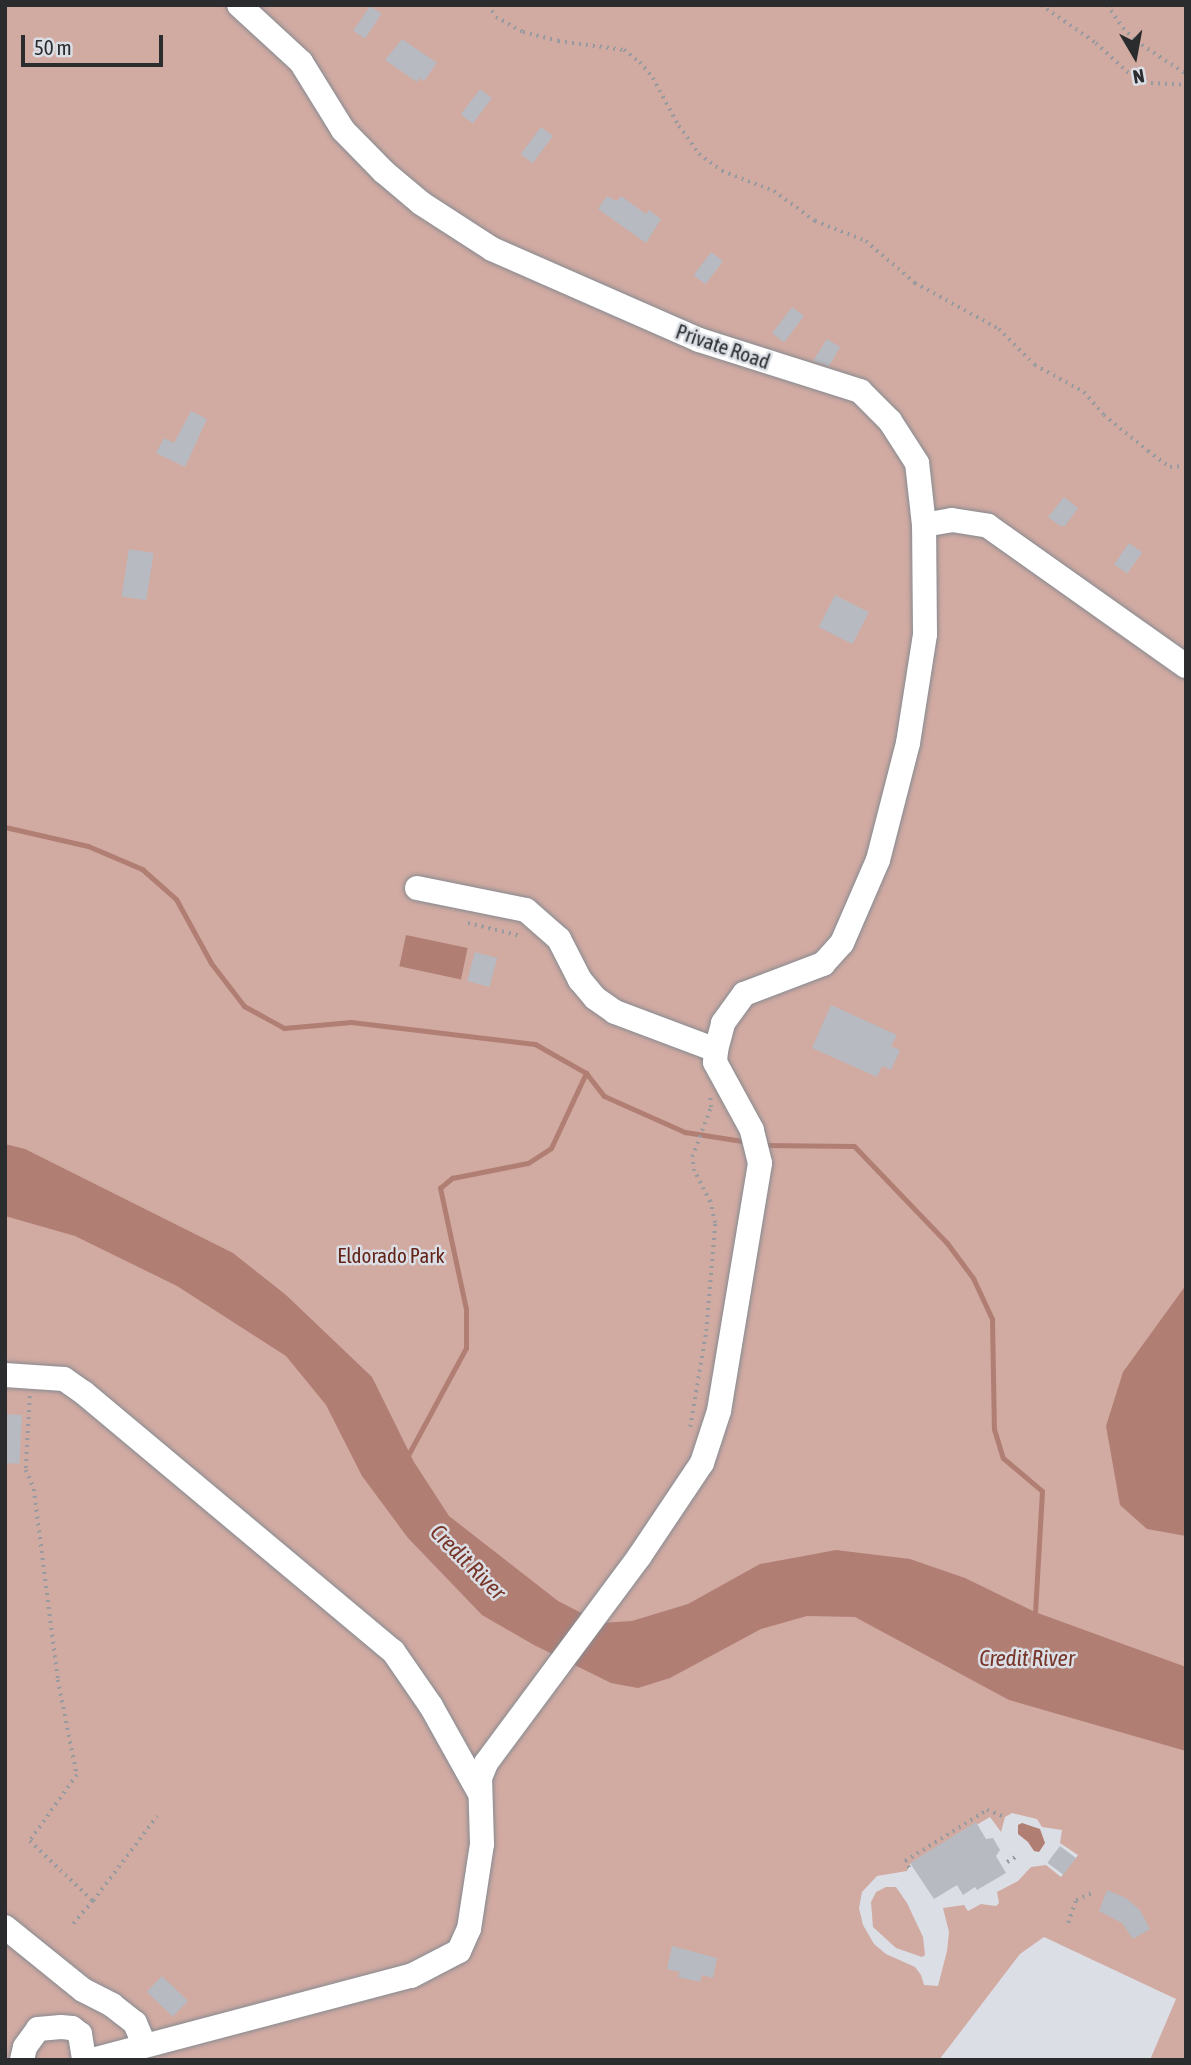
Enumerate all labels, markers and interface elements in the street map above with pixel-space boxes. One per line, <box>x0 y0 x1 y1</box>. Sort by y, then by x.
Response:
scale bar <box>24 21 166 65</box>
north arrow <box>1100 21 1170 91</box>
text: 50 m <box>34 35 72 59</box>
text: N <box>1131 65 1146 88</box>
street label: Private Road <box>673 318 773 374</box>
park label: Eldorado Park <box>337 1242 445 1268</box>
water label: Credit River <box>424 1518 512 1606</box>
water label: Credit River <box>979 1644 1075 1672</box>

